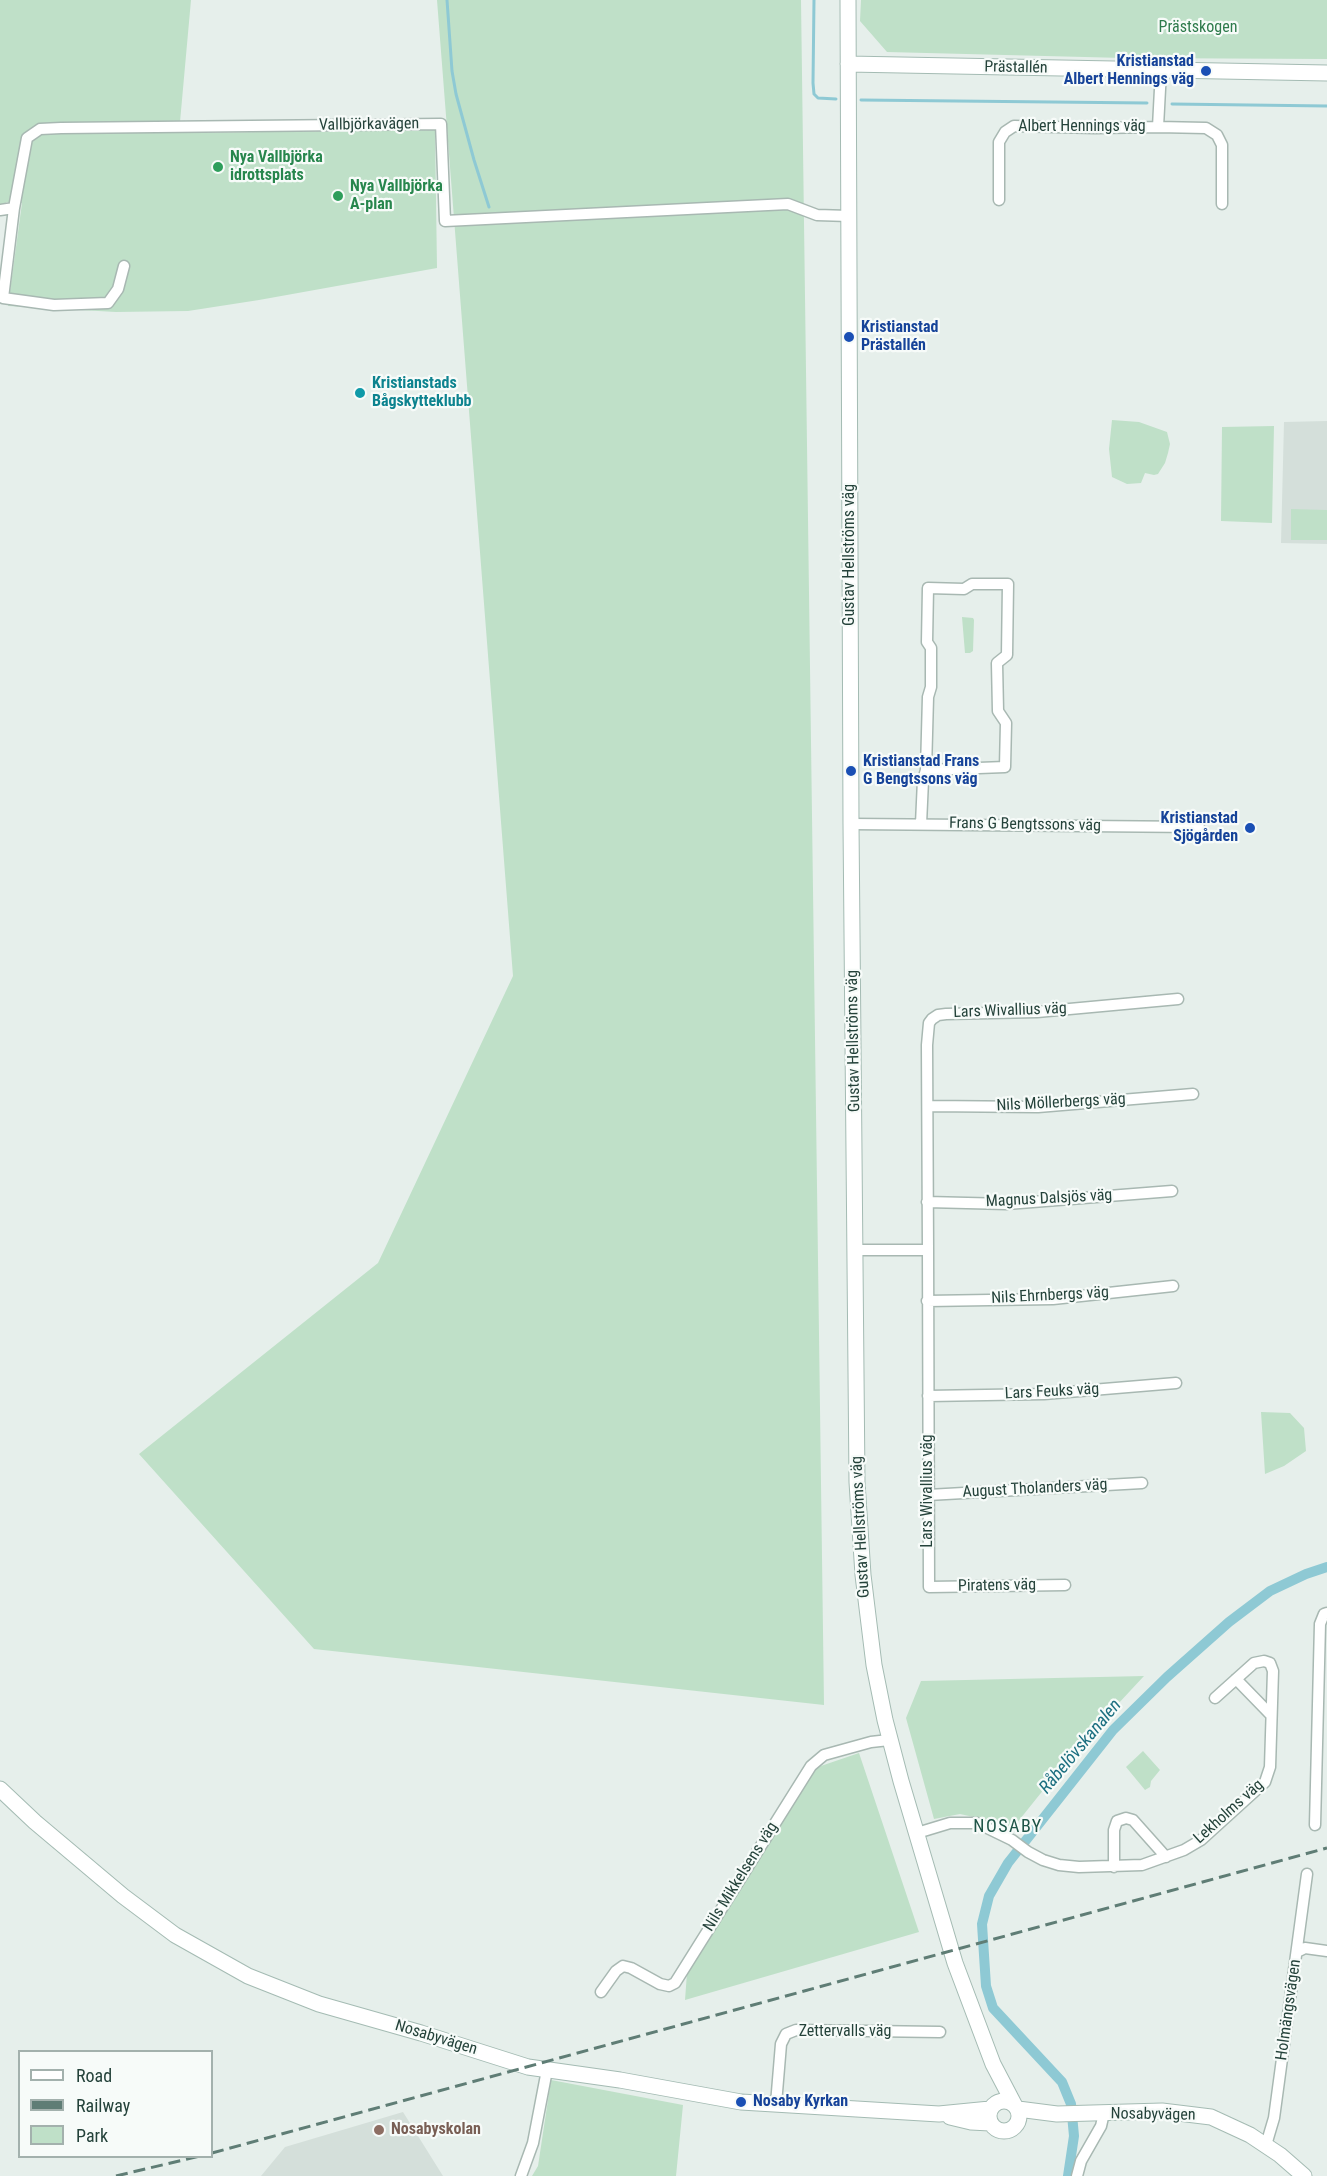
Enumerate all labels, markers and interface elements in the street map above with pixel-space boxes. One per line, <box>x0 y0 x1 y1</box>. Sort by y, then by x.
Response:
park label: Prästskogen <box>1159 18 1237 38</box>
place label: Kristianstad Albert Hennings väg <box>1064 52 1194 90</box>
street label: Prästallén <box>984 58 1048 78</box>
marker: Kristianstad Albert Hennings väg <box>1199 64 1213 78</box>
street label: Vallbjörkavägen <box>319 115 419 135</box>
street label: Albert Hennings väg <box>1018 117 1146 137</box>
place label: Nya Vallbjörka idrottsplats <box>230 148 323 186</box>
marker: Nya Vallbjörka idrottsplats <box>211 160 225 174</box>
place label: Nya Vallbjörka A-plan <box>350 177 443 215</box>
marker: Nya Vallbjörka A-plan <box>331 189 345 203</box>
place label: Kristianstad Prästallén <box>861 318 938 356</box>
marker: Kristianstad Prästallén <box>842 330 856 344</box>
place label: Kristianstads Bågskytteklubb <box>372 374 471 412</box>
marker: Kristianstads Bågskytteklubb <box>353 386 367 400</box>
street label: Gustav Hellströms väg <box>840 484 860 626</box>
place label: Kristianstad Frans G Bengtssons väg <box>863 752 979 790</box>
marker: Kristianstad Frans G Bengtssons väg <box>844 764 858 778</box>
place label: Kristianstad Sjögården <box>1161 809 1238 847</box>
street label: Frans G Bengtssons väg <box>949 814 1101 836</box>
marker: Kristianstad Sjögården <box>1243 821 1257 835</box>
street label: Gustav Hellströms väg <box>843 970 865 1112</box>
street label: Lars Wivallius väg <box>953 999 1067 1023</box>
street label: Nils Möllerbergs väg <box>996 1090 1126 1116</box>
street label: Magnus Dalsjös väg <box>985 1186 1113 1212</box>
street label: Nils Ehrnbergs väg <box>991 1283 1109 1309</box>
street label: Lars Feuks väg <box>1004 1380 1100 1404</box>
street label: Lars Wivallius väg <box>918 1434 938 1548</box>
street label: Gustav Hellströms väg <box>848 1456 874 1598</box>
street label: August Tholanders väg <box>962 1476 1108 1502</box>
street label: Piratens väg <box>958 1576 1036 1596</box>
water label: Råbelövskanalen <box>1035 1696 1127 1798</box>
street label: Lekholms väg <box>1190 1776 1268 1848</box>
district label: NOSABY <box>973 1816 1043 1838</box>
street label: Nils Mikkelsens väg <box>700 1819 782 1935</box>
street label: Holmängsvägen <box>1272 1958 1306 2062</box>
street label: Nosabyvägen <box>393 2016 479 2060</box>
street label: Zettervalls väg <box>799 2022 891 2042</box>
legend <box>18 2050 213 2158</box>
text: Road <box>76 2065 112 2086</box>
place label: Nosaby Kyrkan <box>753 2092 848 2112</box>
text: Railway <box>76 2095 130 2116</box>
marker: Nosaby Kyrkan <box>734 2095 748 2109</box>
street label: Nosabyvägen <box>1110 2105 1196 2125</box>
place label: Nosabyskolan <box>391 2120 481 2140</box>
marker: Nosabyskolan <box>372 2123 386 2137</box>
text: Park <box>76 2125 108 2146</box>

